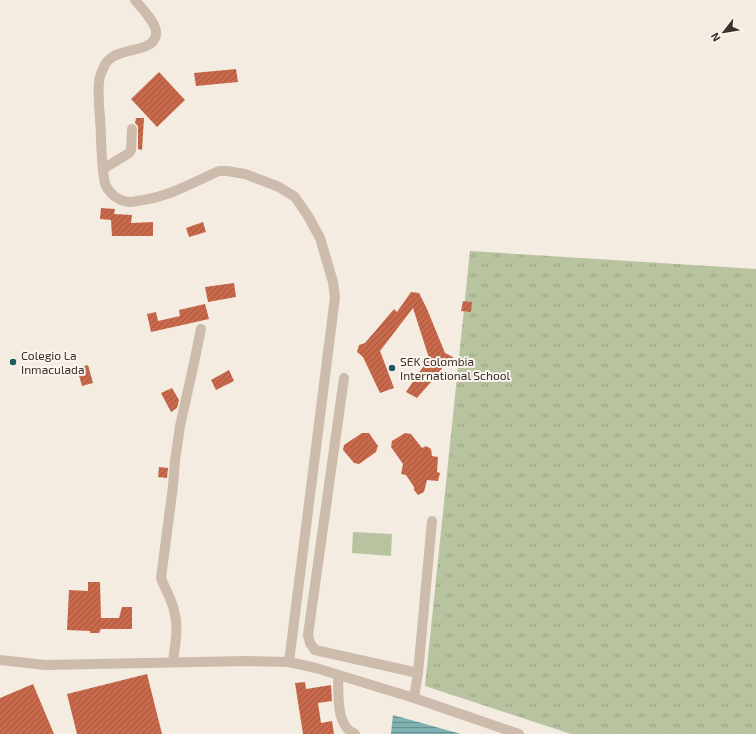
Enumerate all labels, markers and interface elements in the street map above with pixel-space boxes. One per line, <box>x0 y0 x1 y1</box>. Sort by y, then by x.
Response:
north arrow <box>704 12 744 52</box>
text: N <box>707 31 723 44</box>
place label: Colegio La Inmaculada <box>21 348 85 376</box>
place label: SEK Colombia International School <box>400 354 511 382</box>
marker: Colegio La Inmaculada <box>8 357 18 367</box>
marker: SEK Colombia International School <box>387 363 397 373</box>

